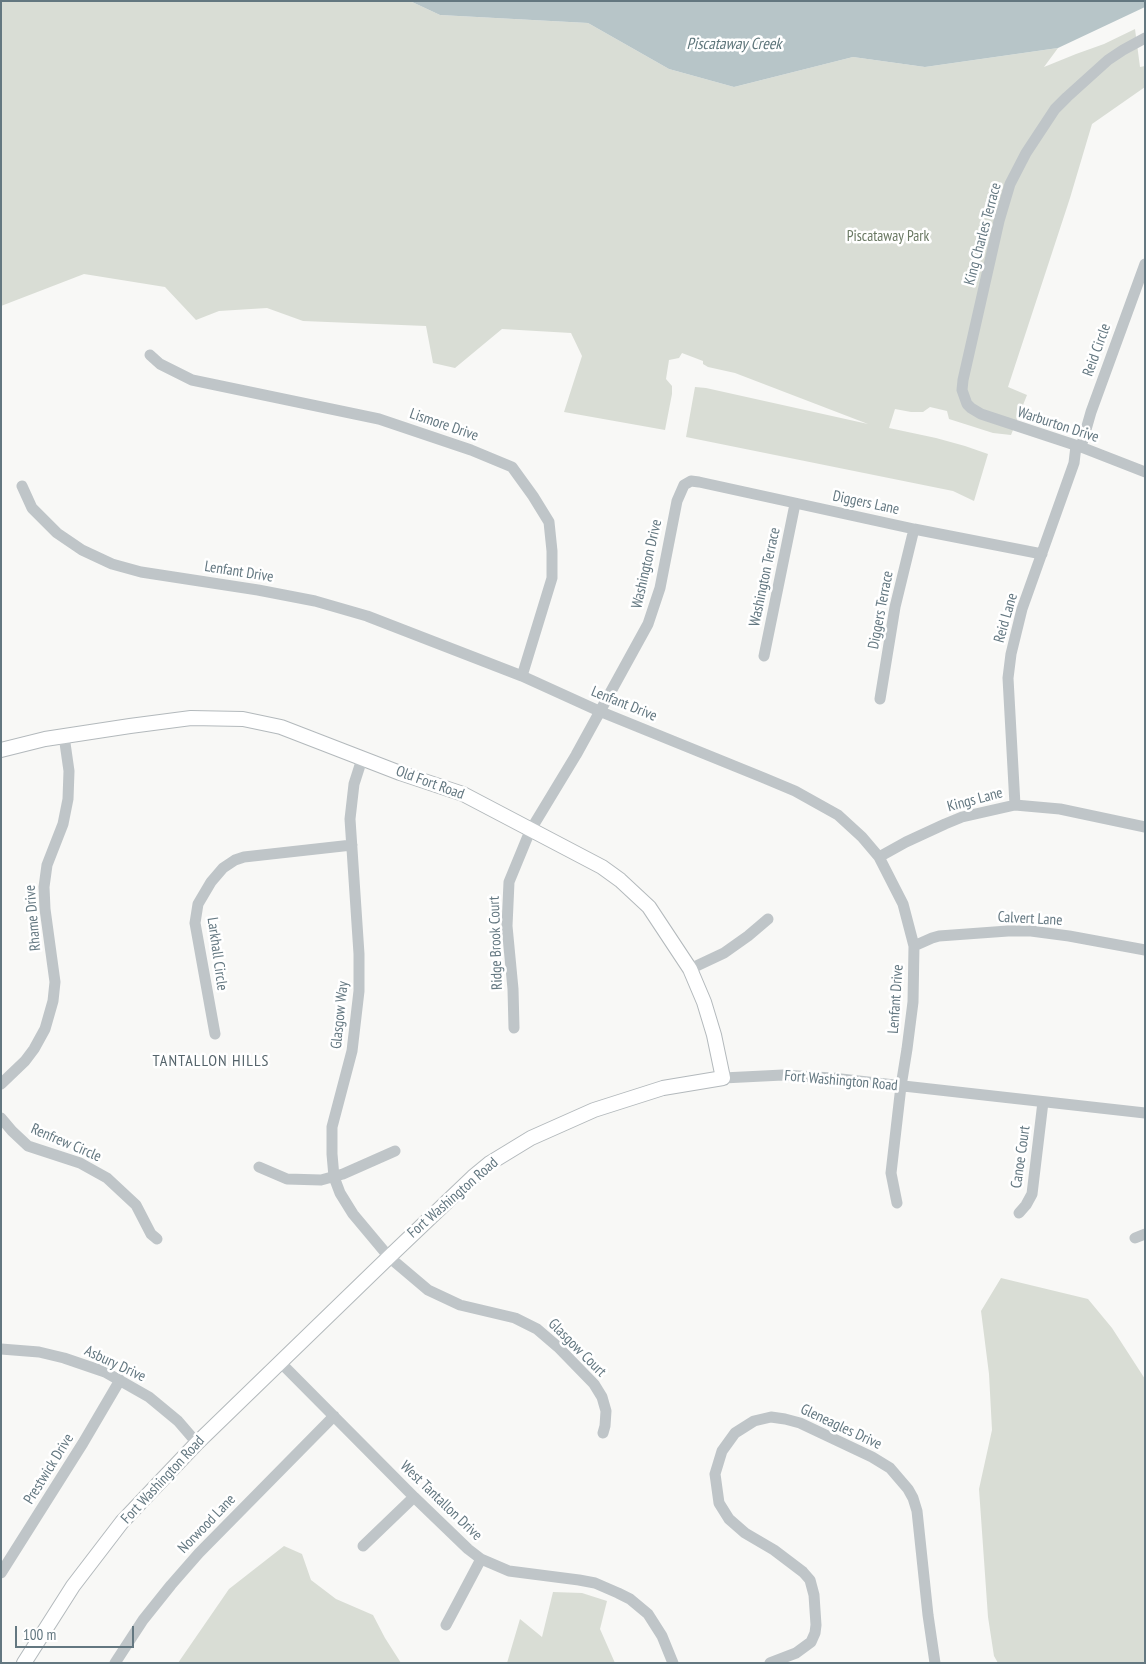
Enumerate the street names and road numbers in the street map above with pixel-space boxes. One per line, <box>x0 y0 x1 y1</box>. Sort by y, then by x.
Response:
street label: King Charles Terrace <box>961 181 1005 287</box>
street label: Reid Circle <box>1079 321 1115 379</box>
street label: Warburton Drive <box>1015 403 1101 447</box>
street label: Lismore Drive <box>407 405 481 445</box>
street label: Diggers Lane <box>831 487 901 519</box>
street label: Washington Drive <box>628 518 666 610</box>
street label: Washington Terrace <box>746 526 784 628</box>
street label: Lenfant Drive <box>203 558 275 586</box>
street label: Diggers Terrace <box>865 569 897 651</box>
street label: Reid Lane <box>990 591 1022 645</box>
street label: Lenfant Drive <box>588 683 660 725</box>
street label: Old Fort Road <box>393 762 467 804</box>
street label: Kings Lane <box>945 784 1005 816</box>
street label: Rhame Drive <box>21 884 45 952</box>
street label: Ridge Brook Court <box>485 896 507 990</box>
street label: Calvert Lane <box>997 908 1063 930</box>
street label: Larkhall Circle <box>203 916 231 992</box>
street label: Lenfant Drive <box>885 964 907 1034</box>
street label: Glasgow Way <box>327 980 353 1050</box>
street label: Fort Washington Road <box>784 1067 898 1095</box>
street label: Renfrew Circle <box>28 1120 104 1166</box>
street label: Canoe Court <box>1008 1124 1034 1190</box>
street label: Fort Washington Road <box>404 1154 502 1242</box>
street label: Glasgow Court <box>544 1315 610 1381</box>
street label: Asbury Drive <box>82 1342 148 1386</box>
street label: Gleneagles Drive <box>798 1400 884 1454</box>
street label: Prestwick Drive <box>20 1430 78 1508</box>
street label: Fort Washington Road <box>118 1432 208 1528</box>
street label: West Tantallon Drive <box>396 1457 486 1545</box>
street label: Norwood Lane <box>175 1491 239 1557</box>

